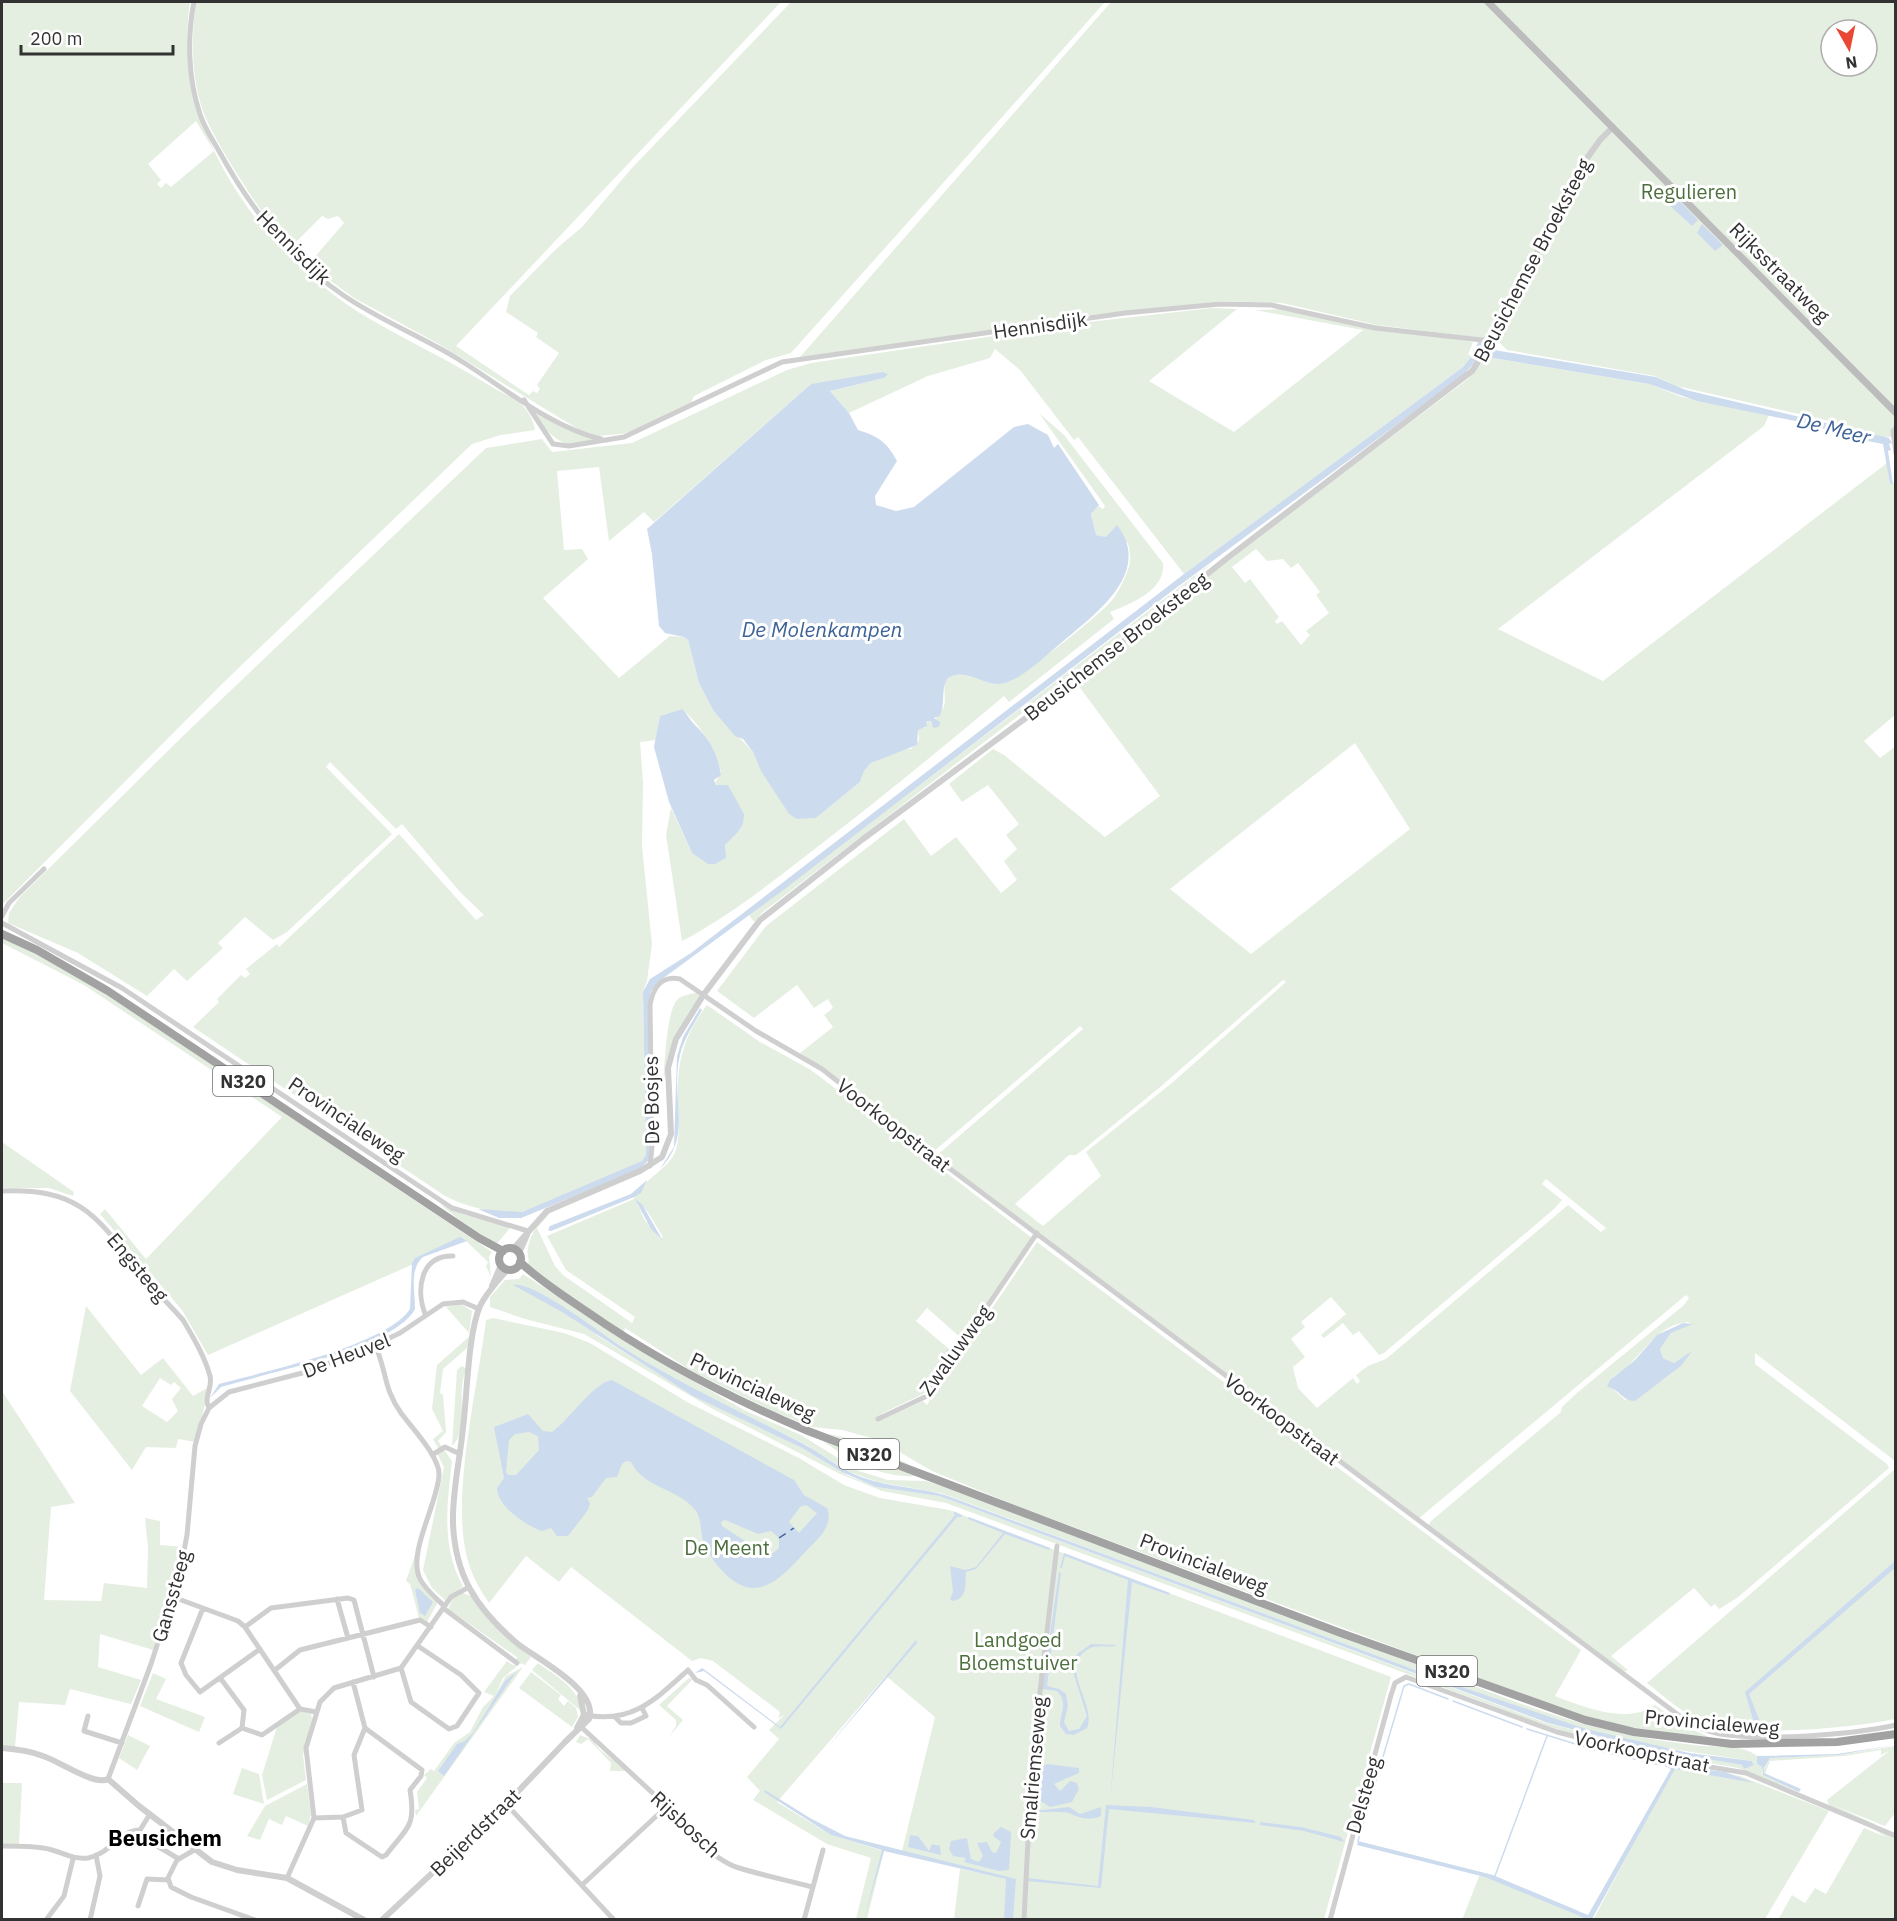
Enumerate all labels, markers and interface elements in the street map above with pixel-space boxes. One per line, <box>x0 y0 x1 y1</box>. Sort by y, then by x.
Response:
scale bar <box>21 18 172 56</box>
north arrow <box>1819 18 1879 78</box>
text: 200 m <box>30 27 82 50</box>
text: N <box>1844 52 1859 74</box>
street label: Beusichemse Broeksteeg <box>1467 153 1597 367</box>
park label: Regulieren <box>1641 178 1737 205</box>
street label: Hennisdijk <box>251 204 337 290</box>
street label: Rijksstraatweg <box>1724 216 1836 328</box>
street label: Hennisdijk <box>991 305 1089 345</box>
water label: De Meer <box>1794 405 1875 451</box>
street label: Beusichemse Broeksteeg <box>1018 565 1214 727</box>
water label: De Molenkampen <box>742 615 902 643</box>
street label: De Bosjes <box>637 1055 665 1145</box>
road number: N320 <box>213 1066 273 1096</box>
street label: Provincialeweg <box>283 1070 411 1168</box>
street label: Voorkoopstraat <box>831 1072 957 1178</box>
street label: Engsteeg <box>101 1227 175 1308</box>
street label: Zwaluwweg <box>913 1299 997 1401</box>
street label: De Heuvel <box>298 1326 394 1384</box>
street label: Provincialeweg <box>686 1345 820 1427</box>
street label: Voorkoopstraat <box>1219 1367 1345 1471</box>
road number: N320 <box>839 1439 899 1469</box>
street label: Provincialeweg <box>1136 1526 1272 1600</box>
park label: De Meent <box>684 1534 770 1561</box>
street label: Ganssteeg <box>145 1546 197 1645</box>
park label: Landgoed Bloemstuiver <box>958 1626 1078 1676</box>
road number: N320 <box>1417 1656 1477 1686</box>
street label: Smalriemseweg <box>1013 1695 1053 1841</box>
street label: Provincialeweg <box>1643 1703 1781 1741</box>
street label: Voorkoopstraat <box>1572 1723 1712 1779</box>
street label: Delsteeg <box>1339 1753 1387 1837</box>
street label: Beijerdstraat <box>424 1782 526 1882</box>
street label: Rijsbosch <box>645 1785 727 1863</box>
district label: Beusichem <box>108 1823 222 1852</box>

